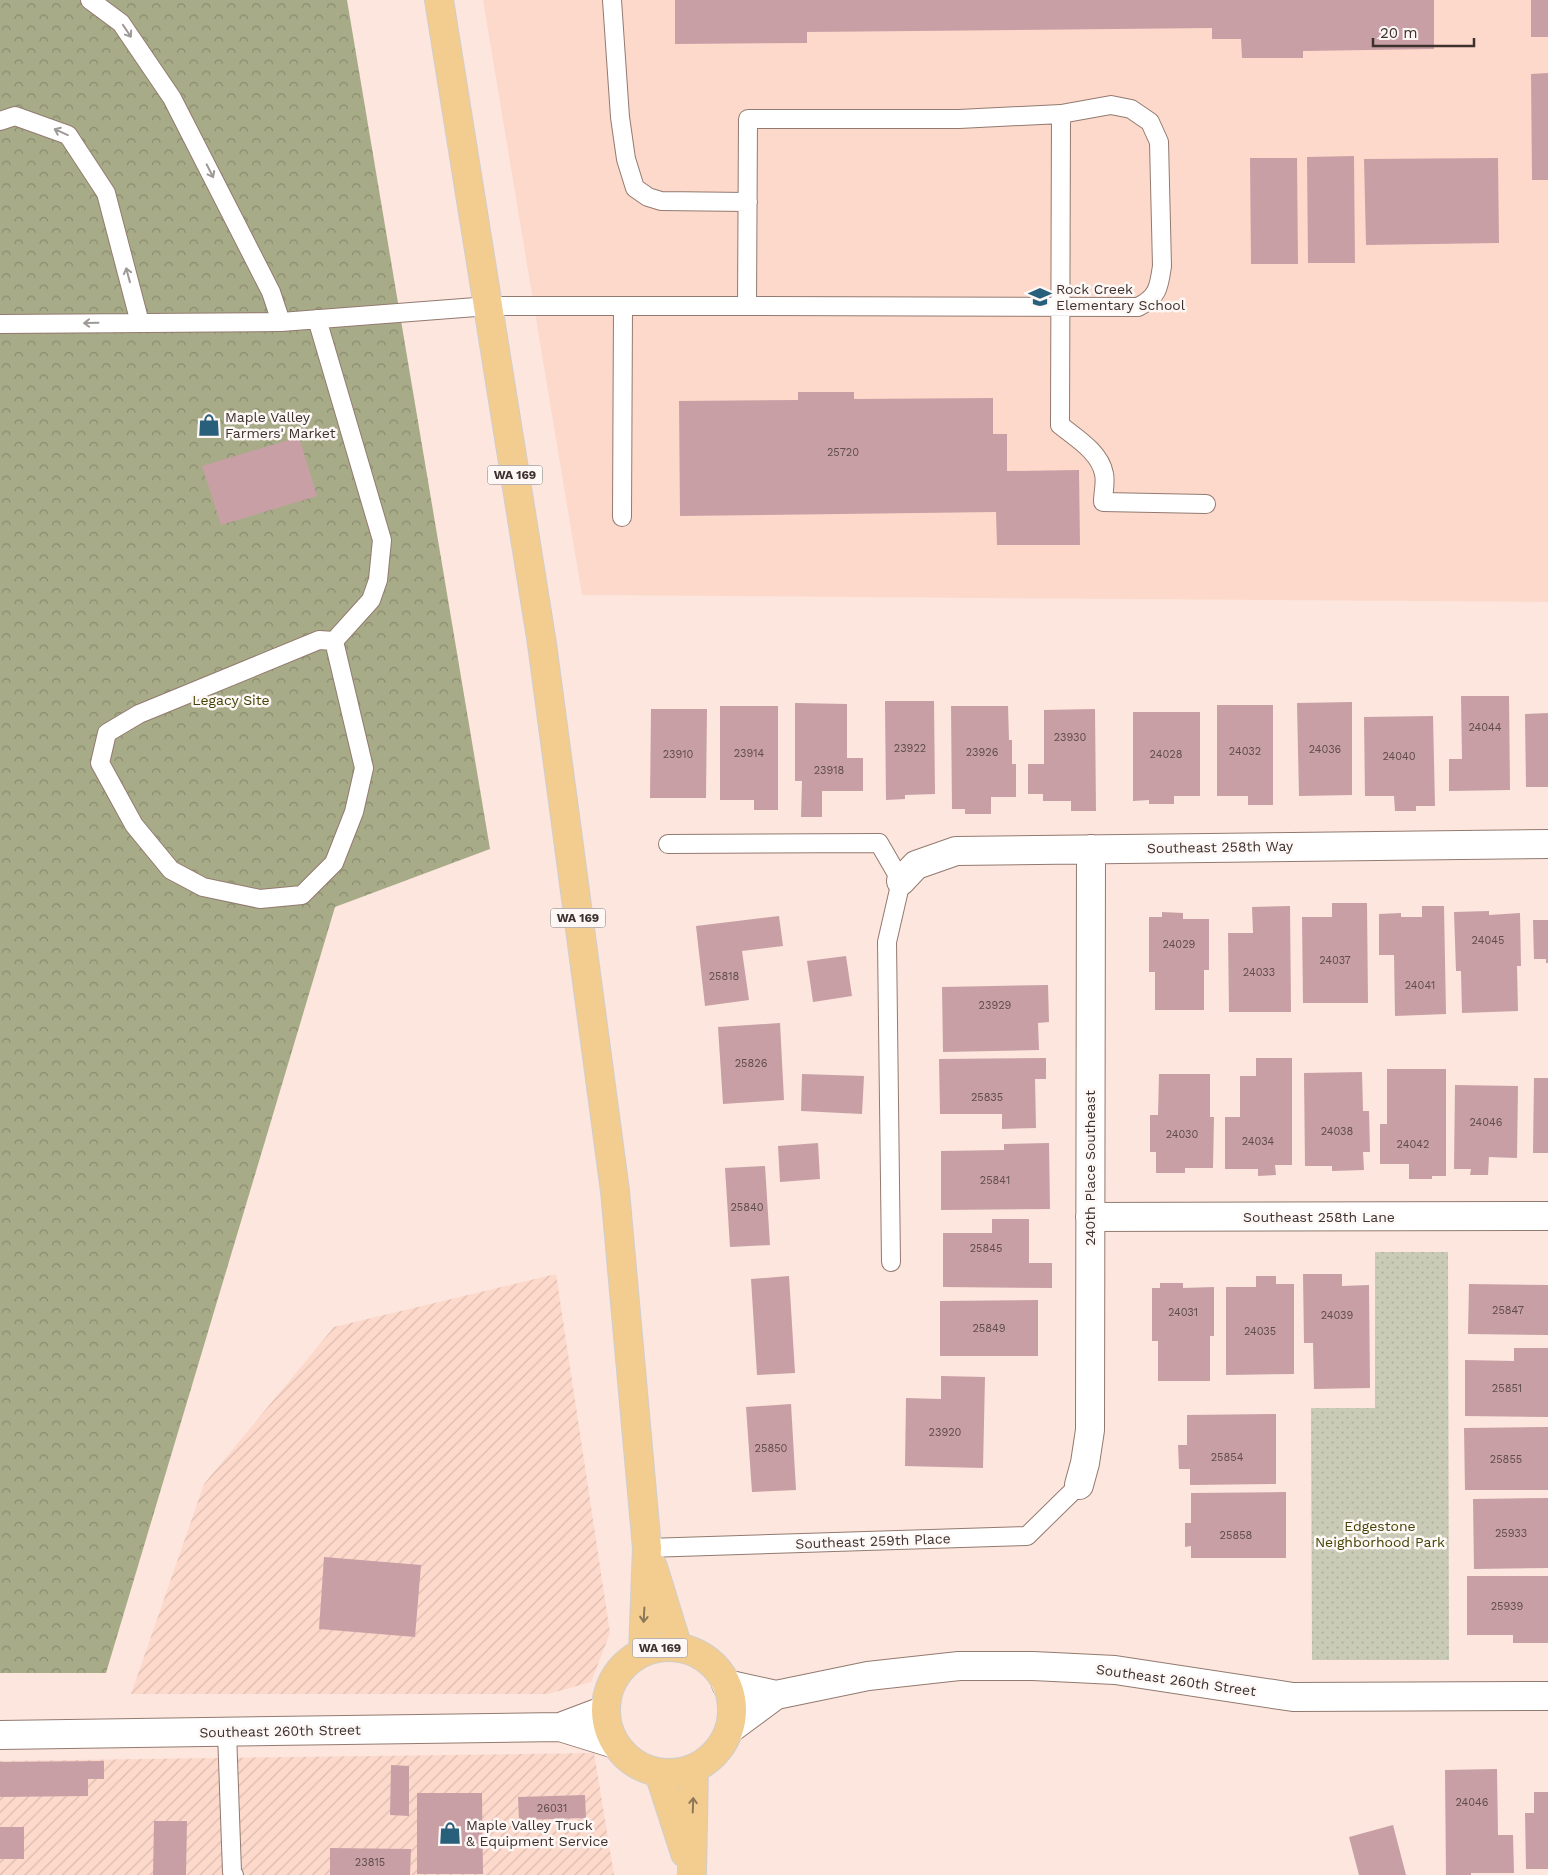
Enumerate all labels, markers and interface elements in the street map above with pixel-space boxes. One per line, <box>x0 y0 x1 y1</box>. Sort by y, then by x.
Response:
scale bar <box>1373 15 1474 47</box>
one-way arrow <box>122 24 132 38</box>
text: 20 m <box>1380 24 1418 42</box>
one-way arrow <box>54 127 69 137</box>
one-way arrow <box>205 163 215 178</box>
one-way arrow <box>123 268 132 284</box>
place label: Rock Creek Elementary School <box>1056 281 1186 313</box>
school or university icon: Rock Creek Elementary School <box>1027 284 1053 310</box>
one-way arrow <box>83 318 100 328</box>
place label: Maple Valley Farmers' Market <box>225 409 336 441</box>
shop icon: Maple Valley Farmers' Market <box>196 412 222 438</box>
house number: 25720 <box>827 446 859 459</box>
road number: WA 169 <box>488 466 542 484</box>
park label: Legacy Site <box>192 692 270 708</box>
house number: 24044 <box>1468 721 1502 734</box>
house number: 23930 <box>1054 731 1086 744</box>
house number: 23922 <box>894 742 926 755</box>
house number: 24036 <box>1309 743 1342 756</box>
house number: 24032 <box>1229 745 1261 758</box>
house number: 23926 <box>966 746 999 759</box>
house number: 23914 <box>734 747 765 760</box>
house number: 23910 <box>663 748 694 761</box>
house number: 24028 <box>1150 748 1183 761</box>
house number: 24040 <box>1382 750 1416 763</box>
house number: 23918 <box>814 764 845 777</box>
street label: Southeast 258th Way <box>1147 838 1294 856</box>
road number: WA 169 <box>550 908 606 928</box>
house number: 24045 <box>1472 934 1504 947</box>
house number: 24029 <box>1163 938 1196 951</box>
house number: 24037 <box>1319 954 1351 967</box>
house number: 24033 <box>1243 966 1275 979</box>
house number: 25818 <box>709 970 740 983</box>
house number: 24041 <box>1405 979 1435 992</box>
house number: 23929 <box>979 999 1012 1012</box>
house number: 25826 <box>735 1057 768 1070</box>
street label: 240th Place Southeast <box>1082 1090 1098 1246</box>
house number: 25835 <box>971 1091 1003 1104</box>
house number: 24046 <box>1469 1116 1503 1129</box>
house number: 24038 <box>1321 1125 1354 1138</box>
house number: 24030 <box>1166 1128 1198 1141</box>
house number: 24034 <box>1242 1135 1275 1148</box>
house number: 24042 <box>1397 1138 1429 1151</box>
house number: 25841 <box>980 1174 1010 1187</box>
house number: 25840 <box>730 1201 764 1214</box>
street label: Southeast 258th Lane <box>1243 1209 1395 1225</box>
house number: 25845 <box>970 1242 1002 1255</box>
house number: 25847 <box>1492 1304 1524 1317</box>
house number: 24031 <box>1168 1306 1198 1319</box>
house number: 24039 <box>1321 1309 1354 1322</box>
house number: 25849 <box>972 1322 1006 1335</box>
house number: 24035 <box>1244 1325 1276 1338</box>
house number: 25851 <box>1492 1382 1522 1395</box>
house number: 23920 <box>929 1426 962 1439</box>
house number: 25850 <box>755 1442 788 1455</box>
house number: 25854 <box>1211 1451 1244 1464</box>
house number: 25855 <box>1490 1453 1522 1466</box>
park label: Edgestone Neighborhood Park <box>1315 1518 1445 1550</box>
house number: 25933 <box>1495 1527 1527 1540</box>
house number: 25858 <box>1220 1529 1253 1542</box>
street label: Southeast 259th Place <box>795 1530 951 1552</box>
house number: 25939 <box>1491 1600 1523 1613</box>
one-way arrow <box>640 1606 649 1622</box>
road number: WA 169 <box>632 1639 688 1658</box>
street label: Southeast 260th Street <box>1095 1661 1257 1699</box>
street label: Southeast 260th Street <box>199 1722 361 1740</box>
house number: 24046 <box>1455 1796 1489 1809</box>
one-way arrow <box>689 1797 698 1813</box>
house number: 26031 <box>537 1802 567 1815</box>
place label: Maple Valley Truck & Equipment Service <box>466 1817 608 1849</box>
shop icon: Maple Valley Truck & Equipment Service <box>437 1820 463 1846</box>
house number: 23815 <box>355 1856 385 1869</box>

